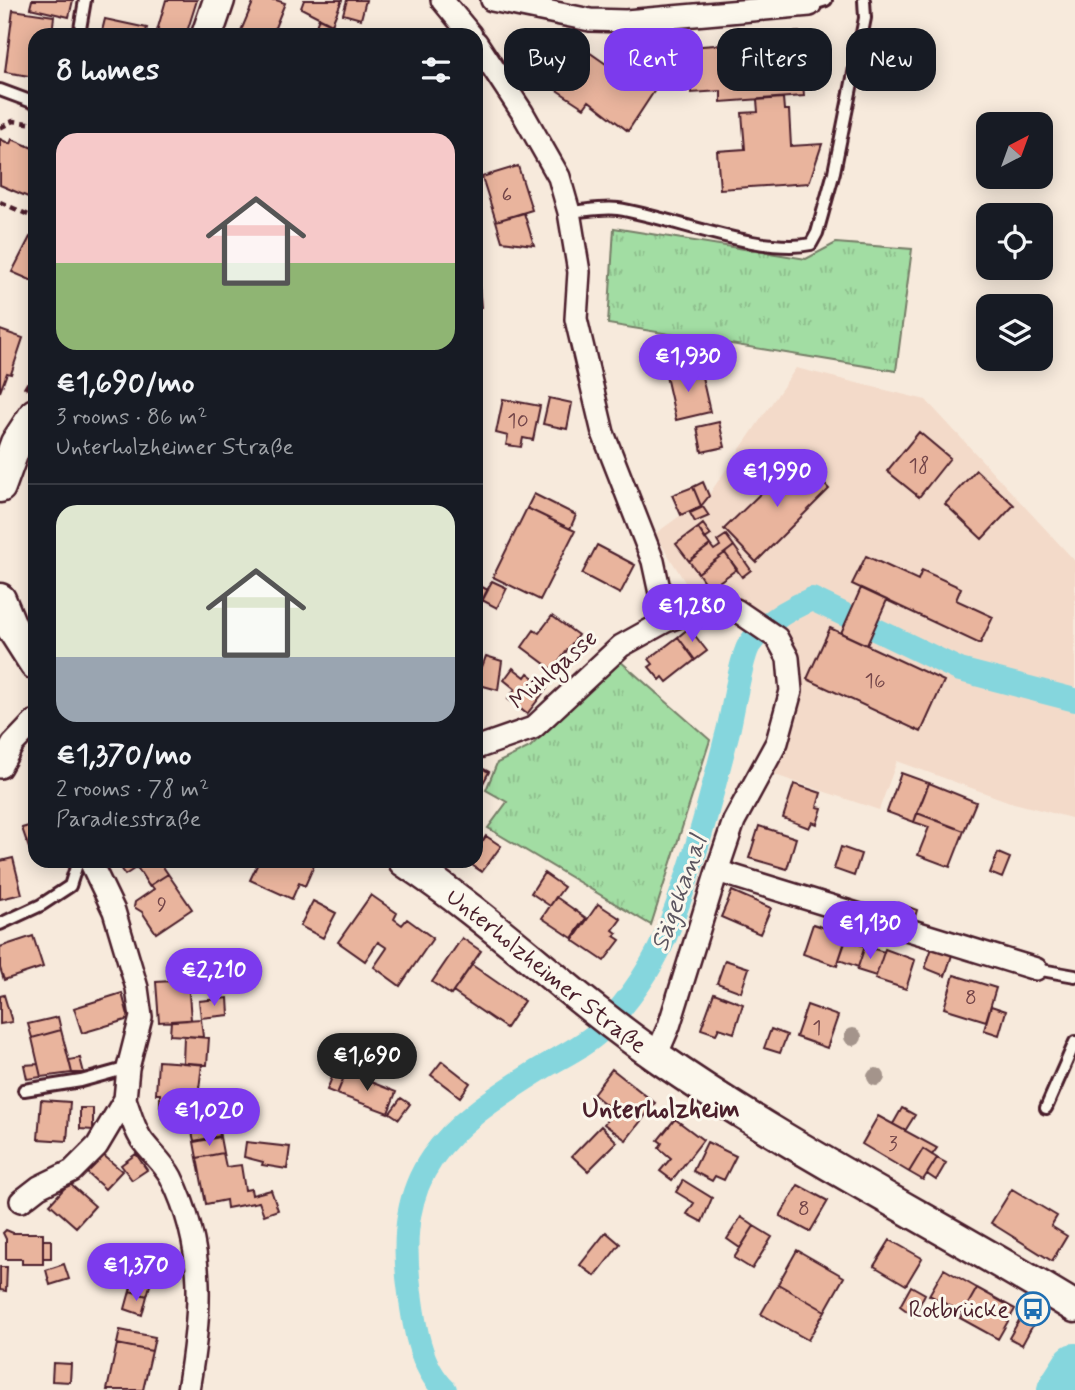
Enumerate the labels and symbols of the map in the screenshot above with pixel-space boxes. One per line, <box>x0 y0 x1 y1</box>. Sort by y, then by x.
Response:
north arrow <box>976 112 1054 189</box>
house number: 6 <box>502 181 512 209</box>
pin: €1,930 <box>631 334 745 394</box>
house number: 10 <box>507 407 529 435</box>
pin: €1,990 <box>720 449 834 509</box>
house number: 18 <box>909 452 929 480</box>
pin: €1,280 <box>635 584 749 644</box>
street label: Mühlgasse <box>503 623 606 719</box>
house number: 16 <box>865 667 886 695</box>
water label: Sägekanal <box>643 830 717 956</box>
street label: Unterholzheimer Straße <box>439 882 652 1061</box>
house number: 9 <box>157 891 167 919</box>
pin: €1,130 <box>813 902 927 961</box>
pin: €2,210 <box>157 948 271 1008</box>
house number: 8 <box>965 984 977 1012</box>
house number: 1 <box>812 1014 822 1042</box>
pin: €1,690 <box>310 1034 424 1093</box>
pin: €1,020 <box>152 1088 266 1148</box>
district label: Unterholzheim <box>582 1093 740 1127</box>
house number: 3 <box>888 1130 898 1158</box>
house number: 8 <box>798 1195 810 1223</box>
pin: €1,370 <box>79 1244 193 1303</box>
bus stop icon: Rotbrücke <box>1014 1290 1052 1328</box>
place label: Rotbrücke <box>908 1295 1009 1326</box>

